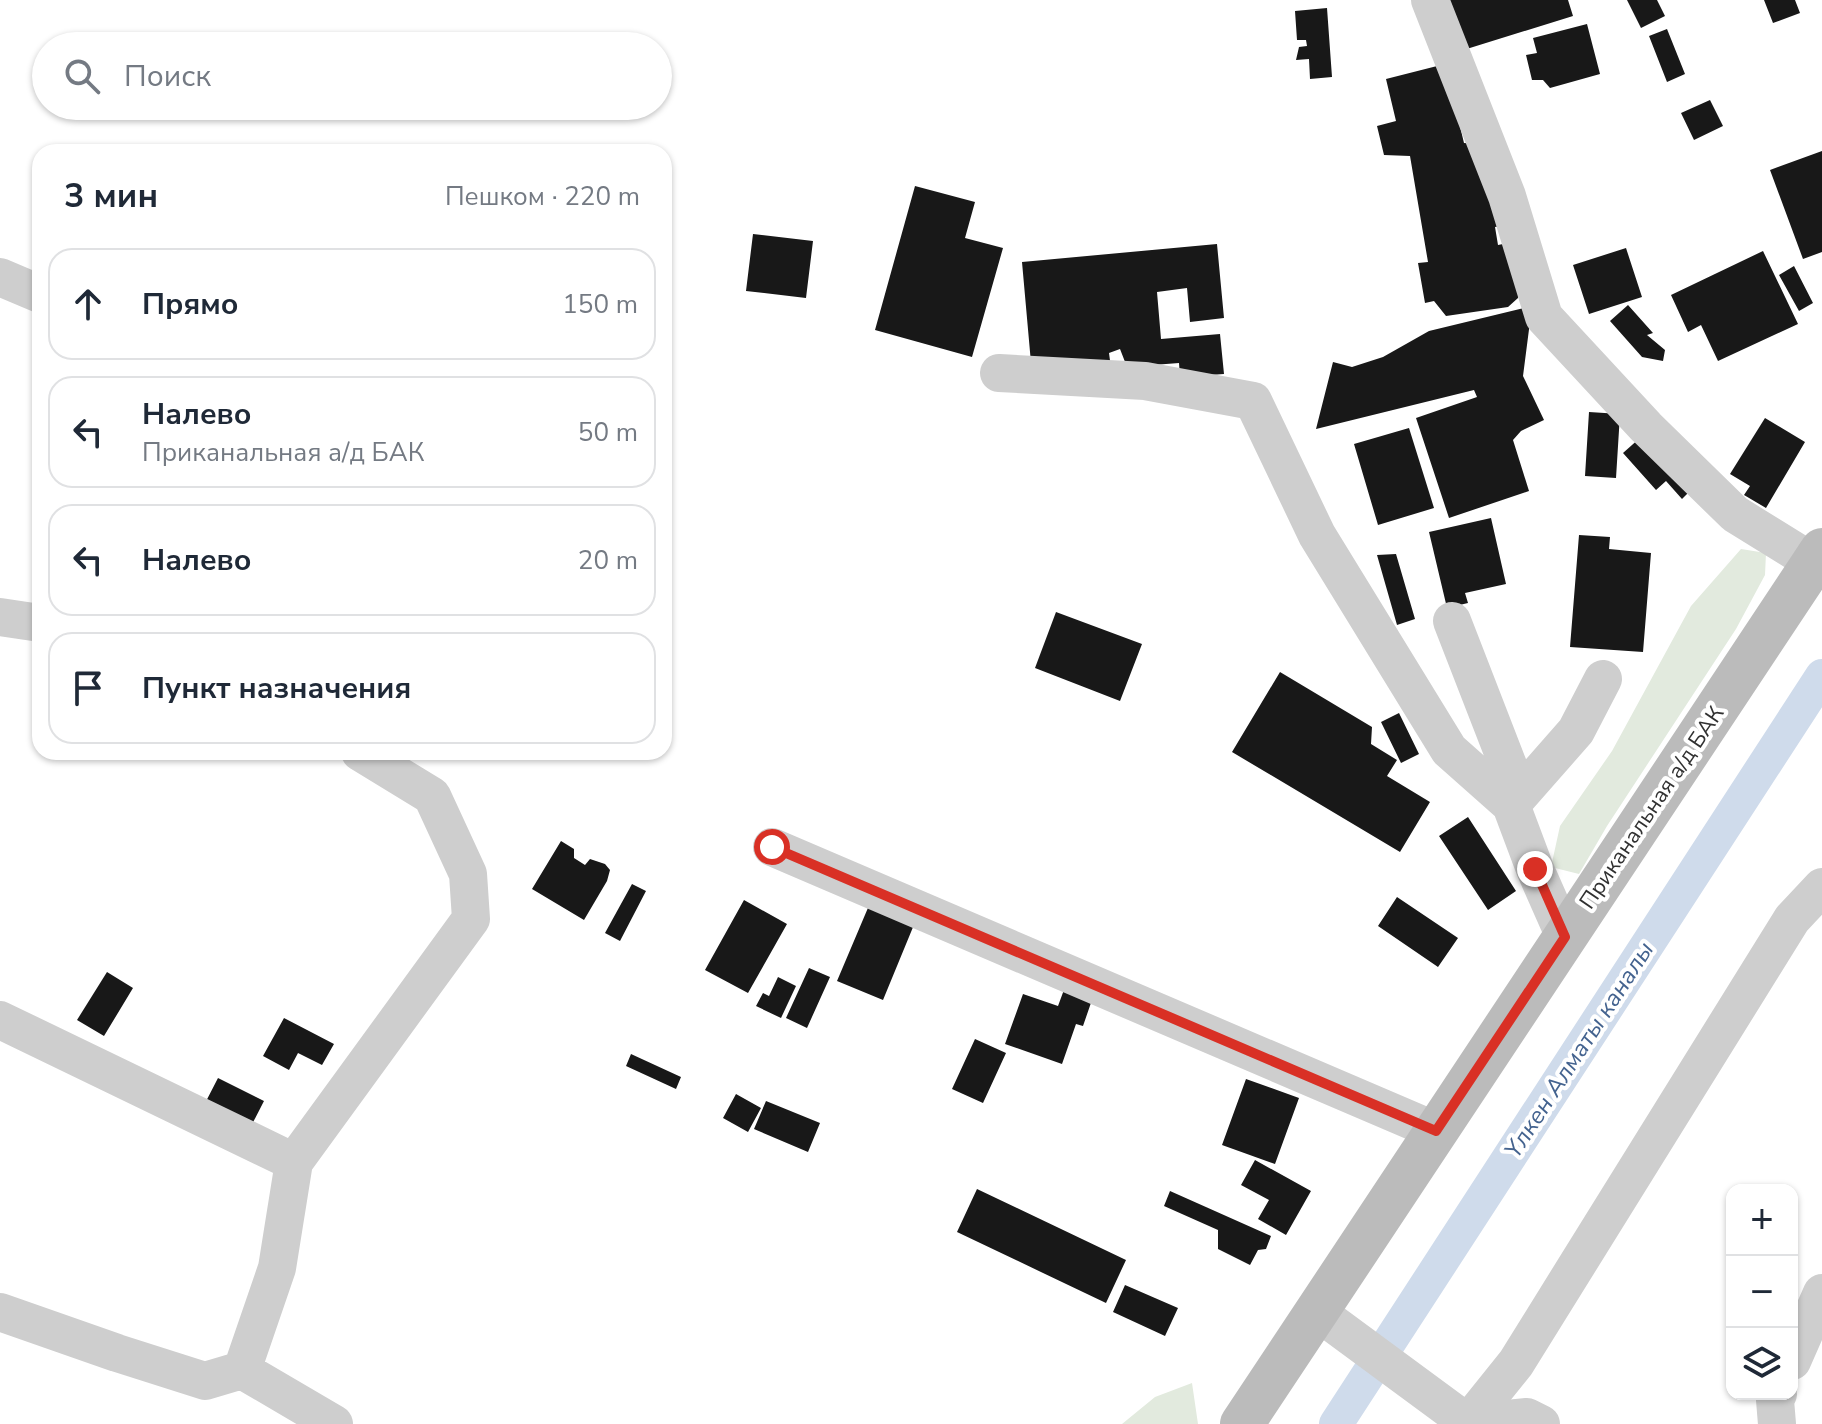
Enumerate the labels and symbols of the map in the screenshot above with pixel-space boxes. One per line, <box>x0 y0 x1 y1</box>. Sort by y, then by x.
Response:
street label: Приканальная а/д БАК <box>1573 700 1731 915</box>
route start <box>754 829 790 865</box>
route end <box>1517 851 1553 887</box>
water label: Үлкен Алматы каналы <box>1497 936 1661 1164</box>

